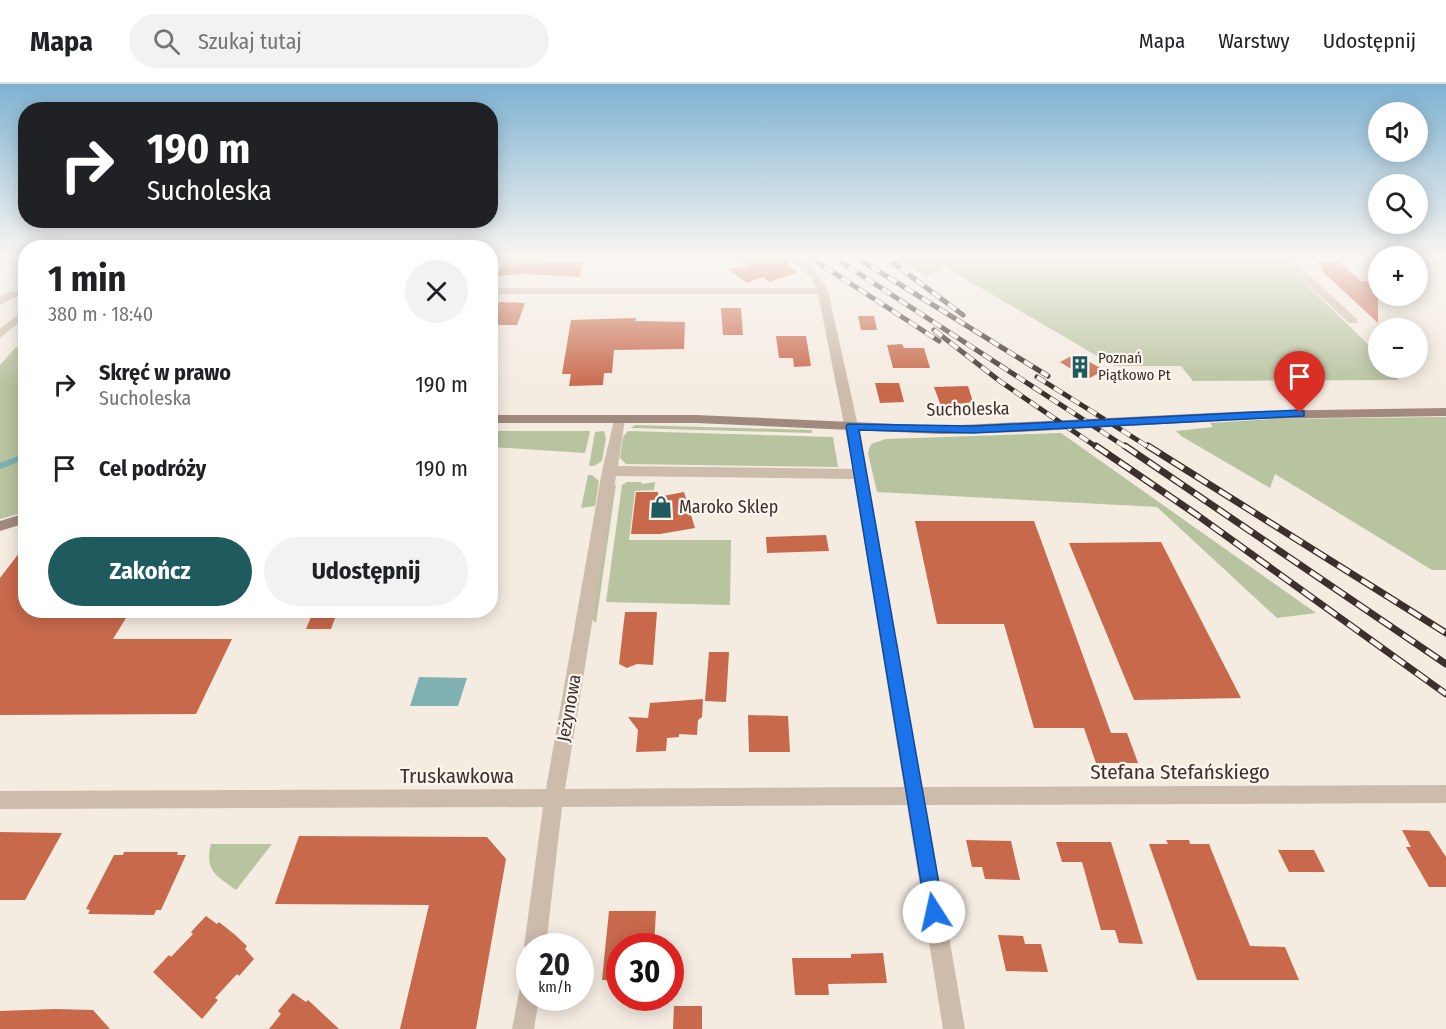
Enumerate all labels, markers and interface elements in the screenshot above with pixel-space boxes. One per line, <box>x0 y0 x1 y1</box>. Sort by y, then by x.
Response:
search box <box>129 14 549 68</box>
text: Mapa <box>30 25 93 58</box>
icon: search <box>150 25 183 58</box>
text: Szukaj tutaj <box>198 28 302 55</box>
text: Mapa <box>1139 28 1185 54</box>
text: Warstwy <box>1218 28 1290 54</box>
text: Udostępnij <box>1323 28 1416 54</box>
map controls <box>1368 102 1428 378</box>
button: sound <box>1368 102 1428 162</box>
text: 190 m <box>147 124 250 174</box>
icon: right <box>48 126 126 204</box>
button: search <box>1368 174 1428 234</box>
text: Sucholeska <box>147 175 272 207</box>
button: + <box>1368 246 1428 306</box>
text: 1 min <box>48 257 126 301</box>
button: close <box>405 260 468 323</box>
text: 380 m · 18:40 <box>48 302 153 326</box>
button: − <box>1368 318 1428 378</box>
place label: Poznań Piątkowo Pt <box>1098 349 1171 384</box>
pin <box>1274 351 1325 413</box>
building icon: Poznań Piątkowo Pt <box>1067 354 1093 380</box>
text: Skręć w prawo <box>99 359 231 386</box>
icon: arrive <box>1283 360 1316 393</box>
icon: right <box>48 368 81 401</box>
text: 190 m <box>415 371 468 398</box>
text: Sucholeska <box>99 386 191 410</box>
street label: Sucholeska <box>926 397 1010 421</box>
icon: arrive <box>48 452 81 485</box>
text: Cel podróży <box>99 455 206 482</box>
text: 190 m <box>415 455 468 482</box>
shop icon: Maroko Sklep <box>648 494 674 520</box>
place label: Maroko Sklep <box>679 496 778 518</box>
button: Zakończ <box>48 537 252 606</box>
button: Udostępnij <box>264 537 468 606</box>
street label: Jeżynowa <box>552 672 586 743</box>
street label: Stefana Stefańskiego <box>1090 759 1270 785</box>
street label: Truskawkowa <box>400 763 514 789</box>
position arrow <box>902 880 966 944</box>
speed limit sign: 30 <box>606 933 684 1011</box>
text: 20 <box>540 947 570 983</box>
text: km/h <box>538 978 572 996</box>

